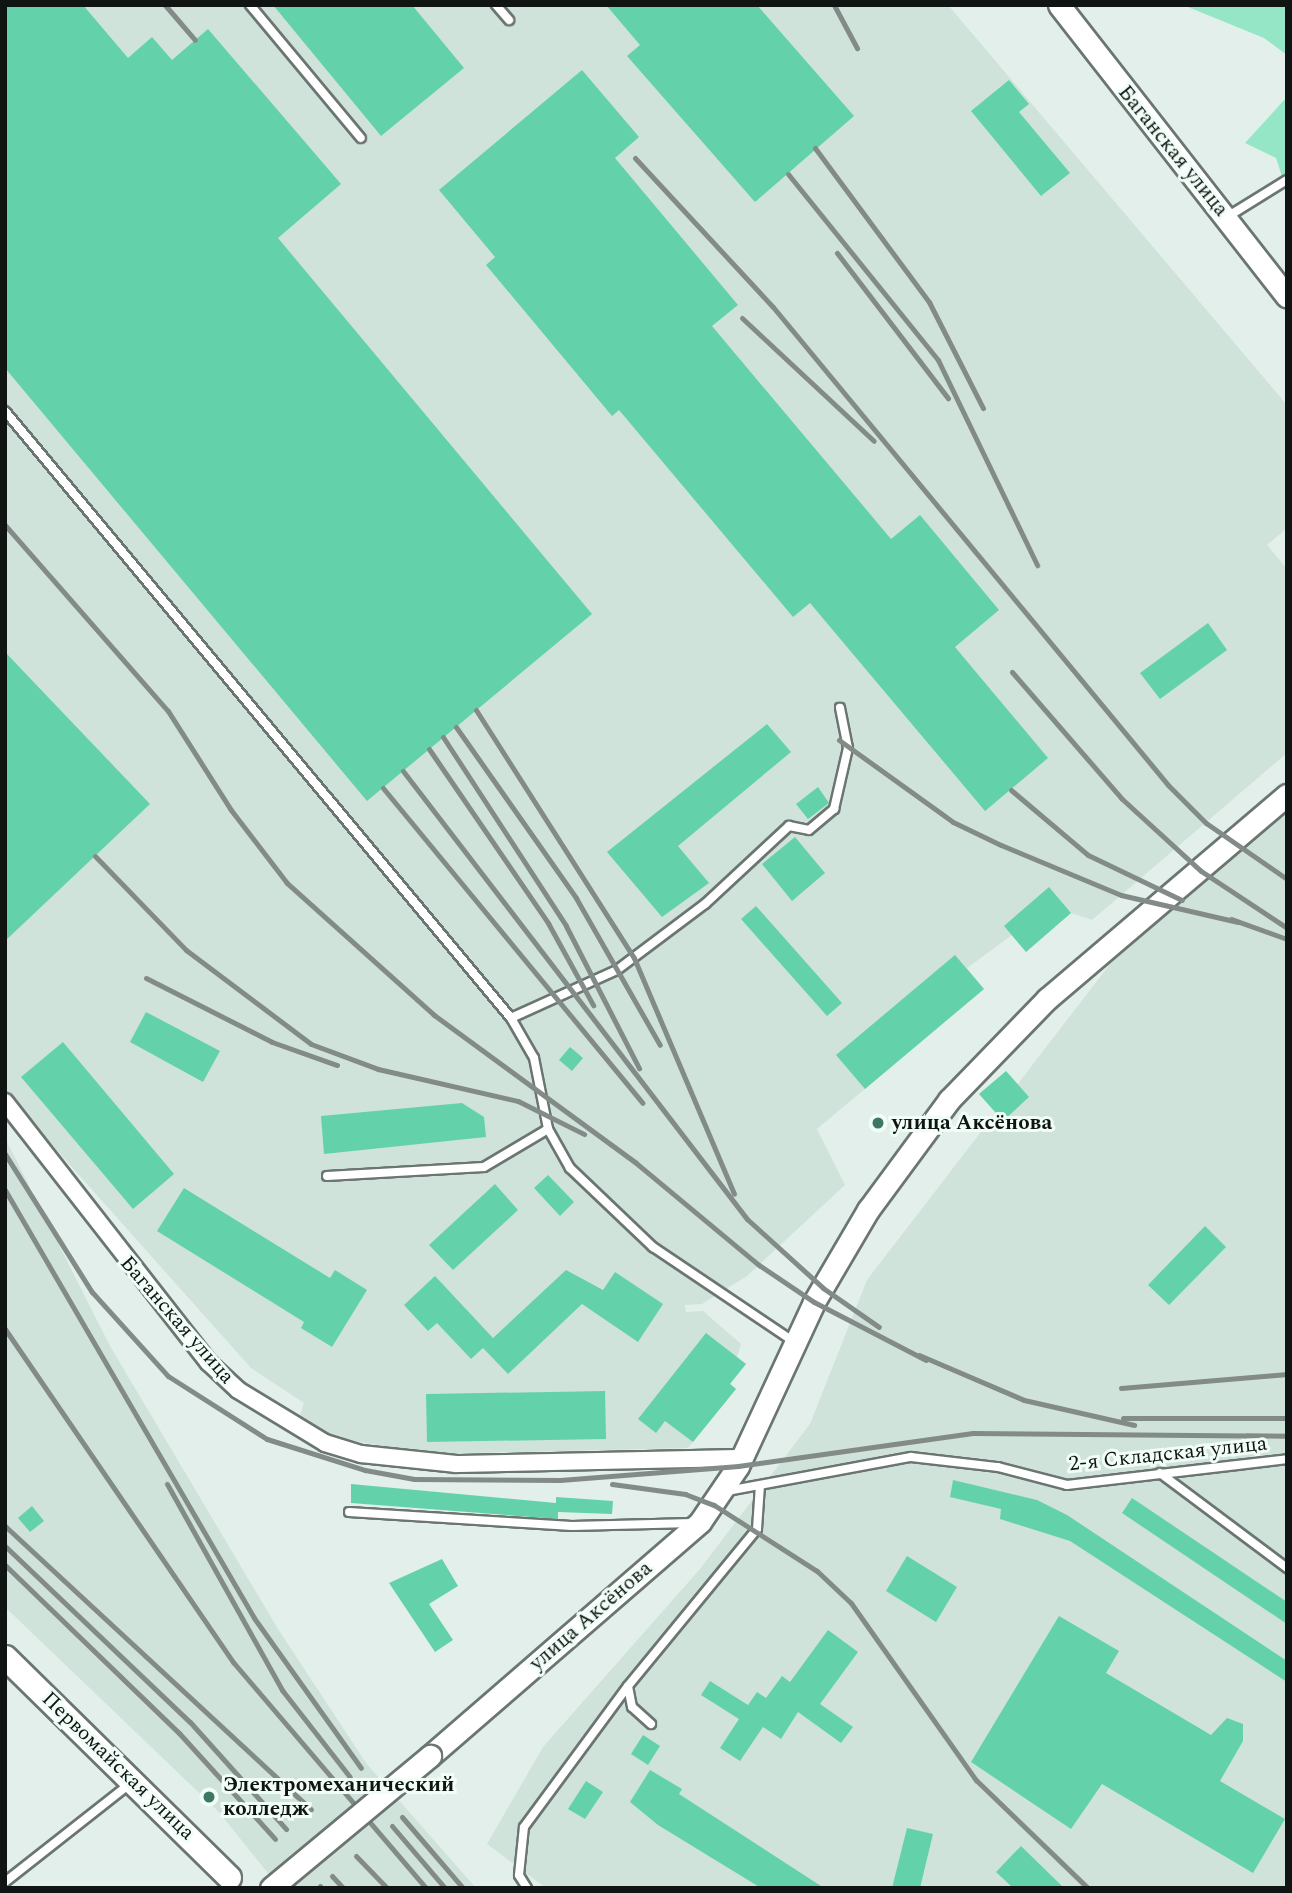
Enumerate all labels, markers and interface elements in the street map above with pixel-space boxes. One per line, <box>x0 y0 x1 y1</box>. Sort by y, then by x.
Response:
street label: Баганская улица <box>1112 80 1234 222</box>
place label: улица Аксёнова <box>892 1110 1052 1136</box>
marker: улица Аксёнова <box>870 1115 886 1131</box>
street label: Баганская улица <box>114 1251 240 1389</box>
street label: 2-я Складская улица <box>1068 1431 1268 1477</box>
street label: улица Аксёнова <box>525 1556 657 1676</box>
street label: Первомайская улица <box>36 1686 200 1846</box>
place label: Электромеханический колледж <box>223 1772 454 1822</box>
marker: Электромеханический колледж <box>201 1789 217 1805</box>

